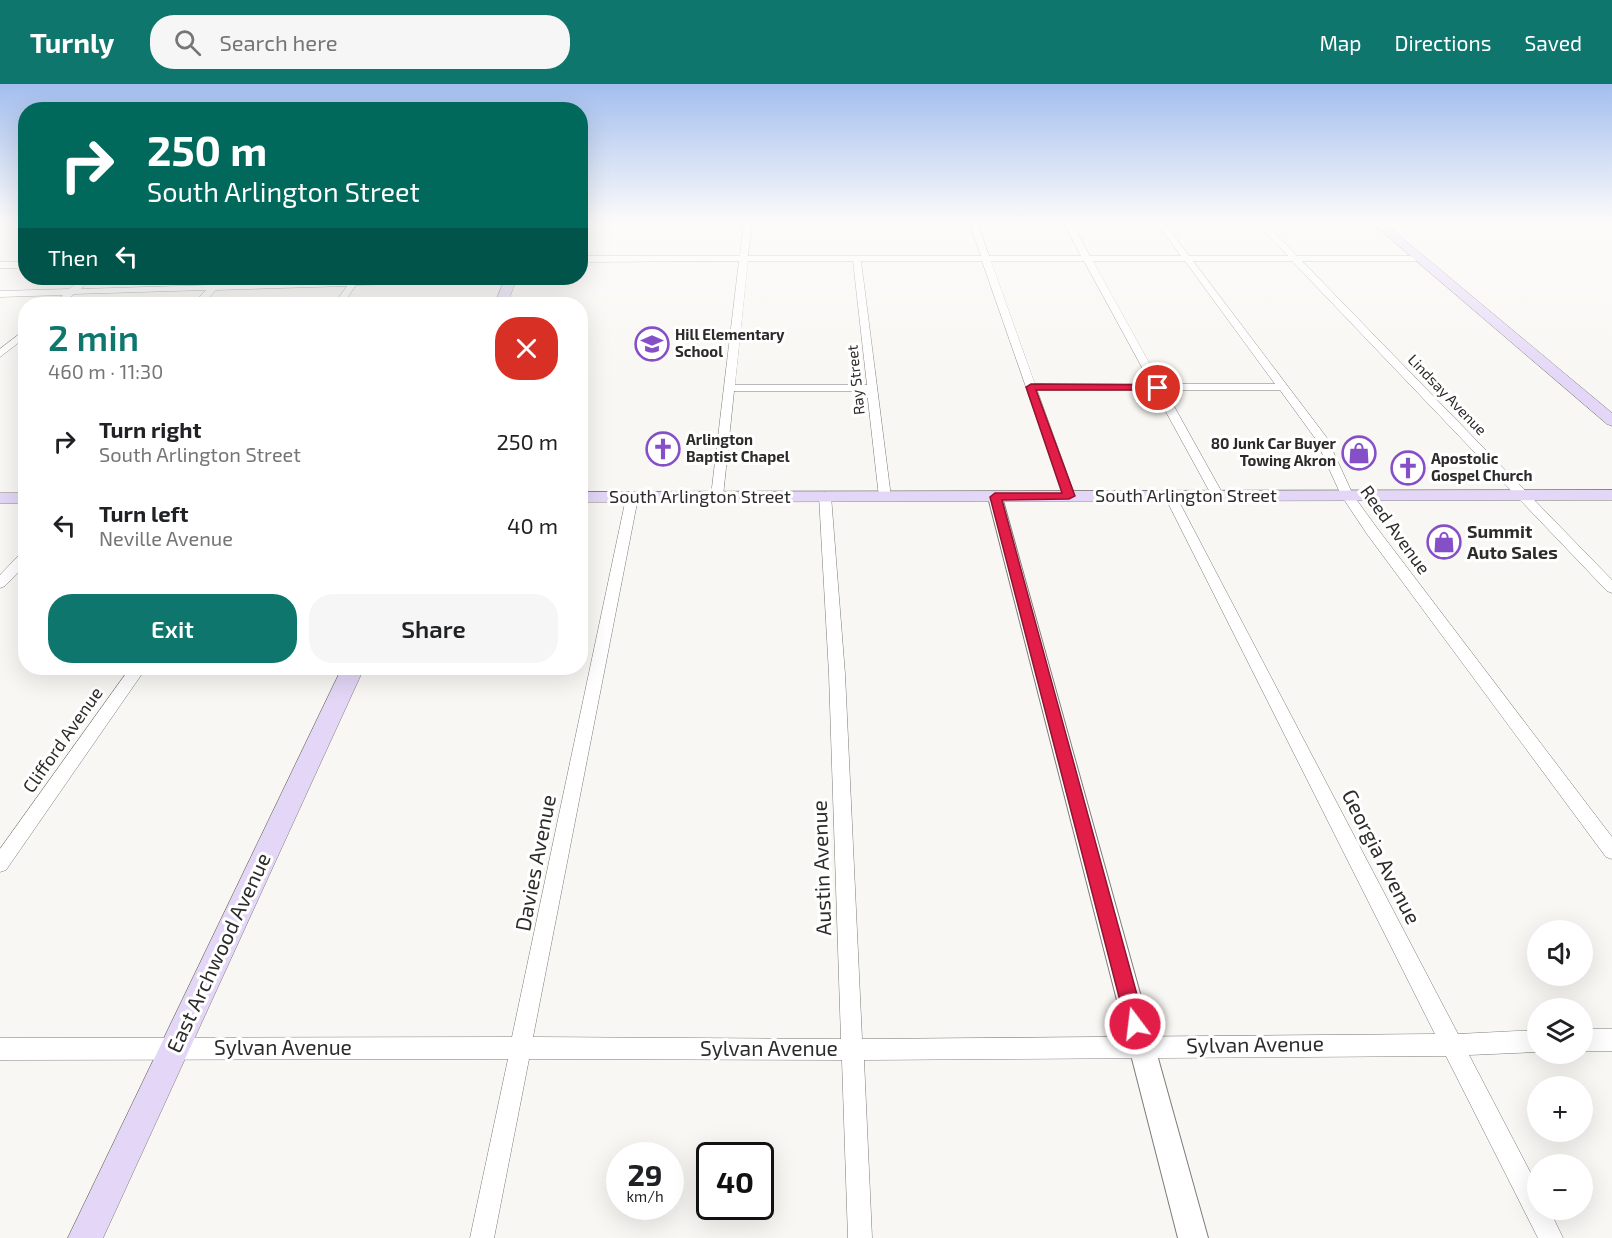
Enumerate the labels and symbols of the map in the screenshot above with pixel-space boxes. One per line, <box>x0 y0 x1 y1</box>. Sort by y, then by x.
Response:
place label: Hill Elementary School <box>675 325 785 360</box>
school or university icon: Hill Elementary School <box>634 326 670 362</box>
street label: Ray Street <box>842 344 868 416</box>
street label: Lindsay Avenue <box>1405 350 1491 438</box>
pin <box>1132 362 1183 413</box>
place label: Arlington Baptist Chapel <box>686 430 790 465</box>
church icon: Arlington Baptist Chapel <box>645 431 681 467</box>
place label: 80 Junk Car Buyer Towing Akron <box>1211 434 1337 469</box>
shop icon: 80 Junk Car Buyer Towing Akron <box>1341 435 1377 471</box>
place label: Apostolic Gospel Church <box>1431 449 1532 484</box>
church icon: Apostolic Gospel Church <box>1390 450 1426 486</box>
street label: Reed Avenue <box>1356 481 1435 578</box>
street label: South Arlington Street <box>1095 484 1277 506</box>
street label: South Arlington Street <box>609 485 791 507</box>
place label: Summit Auto Sales <box>1467 520 1558 563</box>
shop icon: Summit Auto Sales <box>1426 524 1462 560</box>
street label: Clifford Avenue <box>18 682 107 797</box>
street label: Georgia Avenue <box>1338 785 1427 928</box>
street label: Davies Avenue <box>509 792 560 933</box>
street label: Austin Avenue <box>806 800 835 936</box>
street label: East Archwood Avenue <box>160 849 275 1056</box>
position arrow <box>1103 992 1167 1056</box>
street label: Sylvan Avenue <box>1186 1030 1324 1057</box>
street label: Sylvan Avenue <box>214 1034 352 1059</box>
street label: Sylvan Avenue <box>700 1035 838 1060</box>
speed limit sign: 40 <box>696 1142 774 1220</box>

